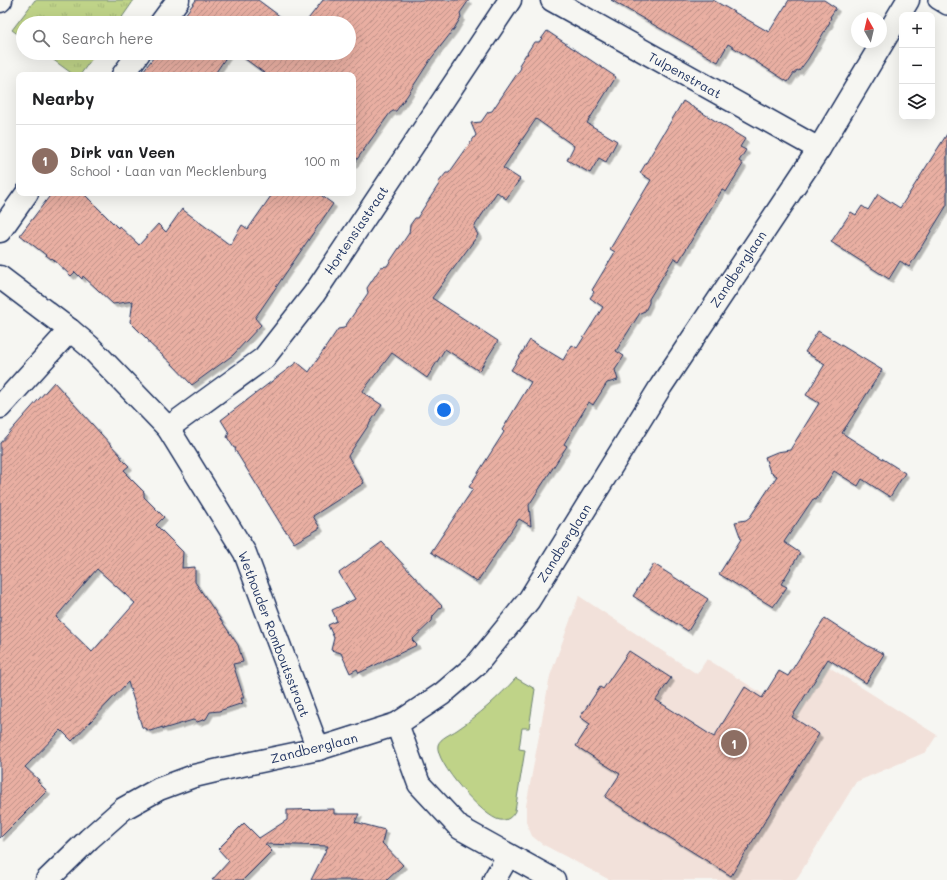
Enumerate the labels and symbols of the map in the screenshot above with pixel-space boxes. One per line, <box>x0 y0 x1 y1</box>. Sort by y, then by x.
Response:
north arrow <box>851 12 887 48</box>
street label: Tulpenstraat <box>646 47 725 102</box>
street label: Hortensiastraat <box>320 182 392 277</box>
street label: Zandberglaan <box>706 227 770 311</box>
your location <box>434 400 454 420</box>
street label: Zandberglaan <box>533 500 594 585</box>
street label: Wethouder Romboutsstraat <box>235 548 314 719</box>
street label: Zandberglaan <box>268 728 359 767</box>
pin: 1 <box>721 728 747 758</box>

